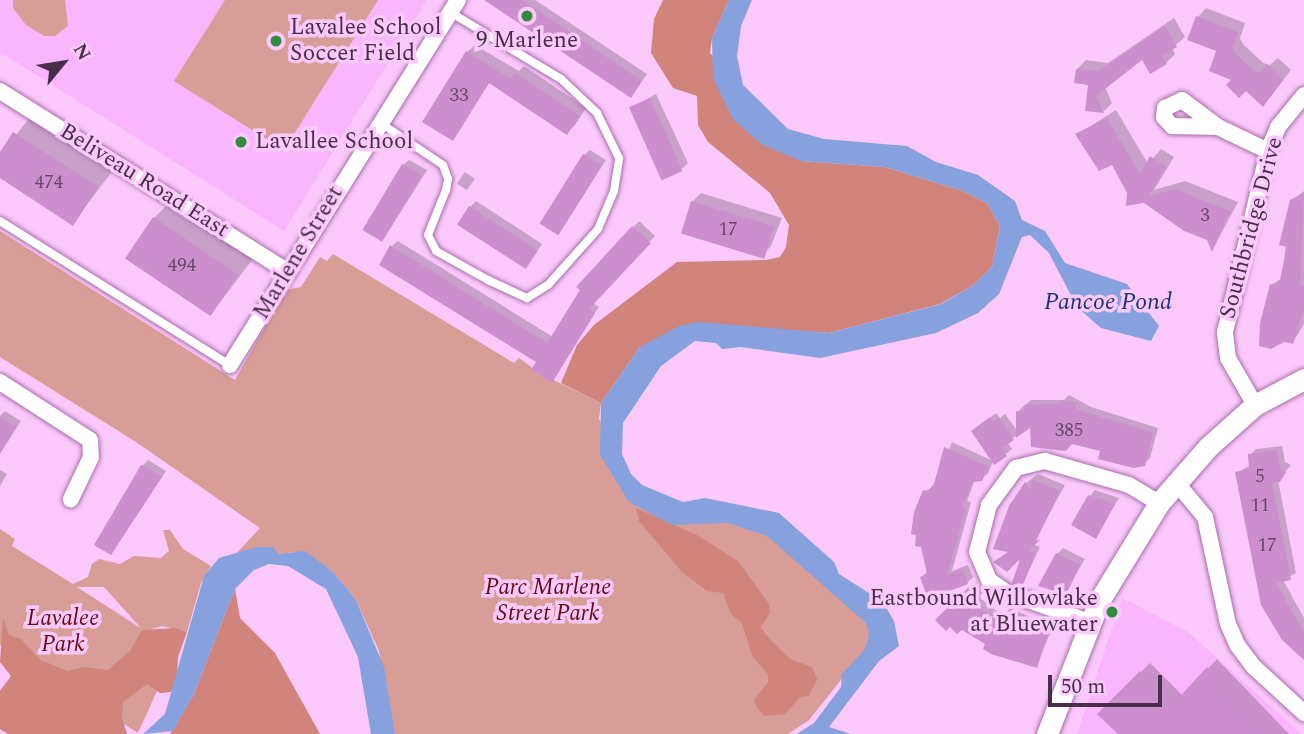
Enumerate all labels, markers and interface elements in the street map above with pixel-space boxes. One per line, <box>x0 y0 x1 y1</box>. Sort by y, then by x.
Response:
marker: 9 Marlene <box>519 8 535 24</box>
place label: Lavalee School Soccer Field <box>290 14 442 68</box>
place label: 9 Marlene <box>476 27 578 55</box>
north arrow <box>28 28 98 98</box>
marker: Lavalee School Soccer Field <box>268 33 284 49</box>
text: N <box>65 38 98 66</box>
house number: 33 <box>450 85 468 107</box>
street label: Beliveau Road East <box>54 118 234 244</box>
place label: Lavallee School <box>255 128 413 156</box>
marker: Lavallee School <box>233 134 249 150</box>
street label: Southbridge Drive <box>1214 134 1290 322</box>
house number: 474 <box>35 172 63 194</box>
street label: Marlene Street <box>248 181 350 325</box>
house number: 3 <box>1200 205 1210 227</box>
house number: 17 <box>719 219 737 241</box>
house number: 494 <box>168 255 196 277</box>
water label: Pancoe Pond <box>1044 289 1172 317</box>
house number: 385 <box>1055 420 1083 442</box>
house number: 5 <box>1255 466 1265 488</box>
house number: 11 <box>1251 495 1269 517</box>
house number: 17 <box>1258 535 1276 557</box>
park label: Parc Marlene Street Park <box>485 574 611 628</box>
place label: Eastbound Willowlake at Bluewater <box>869 585 1098 639</box>
marker: Eastbound Willowlake at Bluewater <box>1104 604 1120 620</box>
park label: Lavalee Park <box>27 605 99 659</box>
scale bar <box>1052 660 1166 704</box>
text: 50 m <box>1061 671 1105 703</box>

